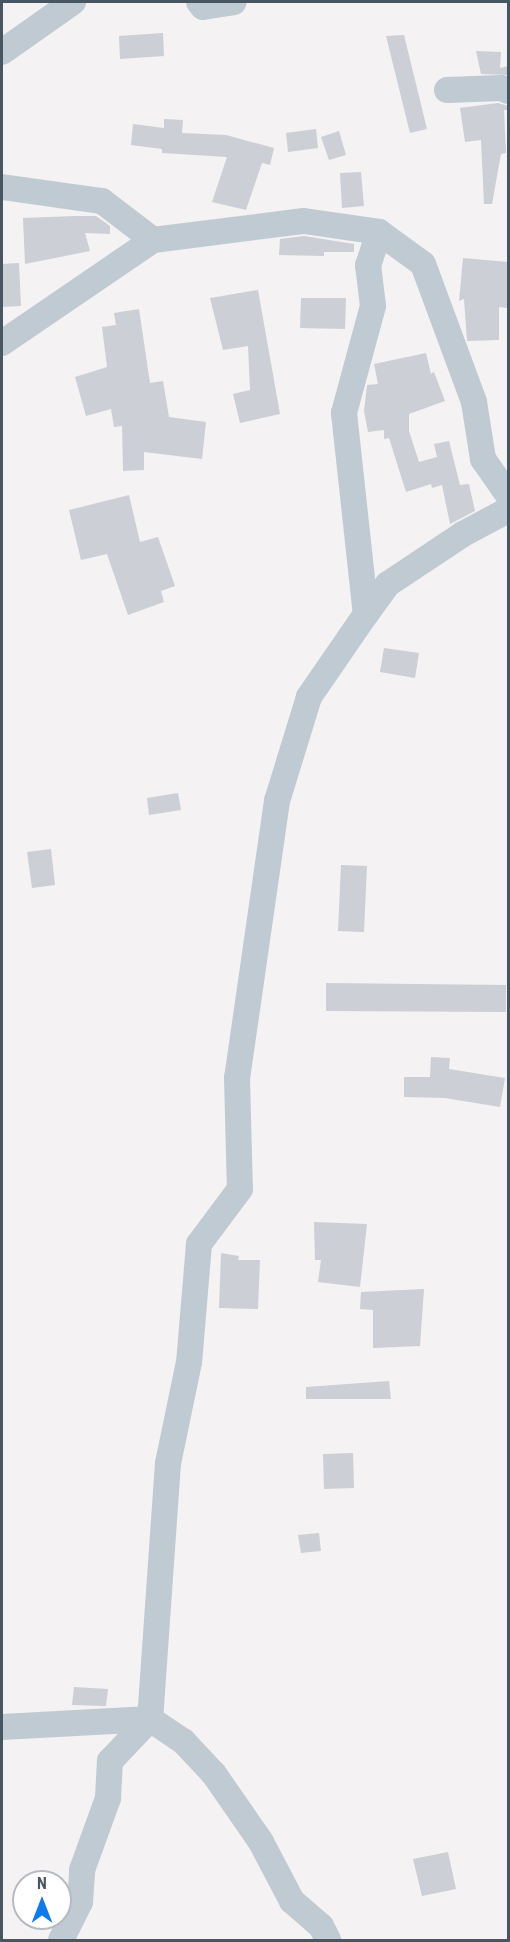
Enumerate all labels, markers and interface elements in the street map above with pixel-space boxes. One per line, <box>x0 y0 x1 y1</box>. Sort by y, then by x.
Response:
north arrow <box>12 1870 72 1930</box>
text: N <box>37 1874 47 1893</box>

